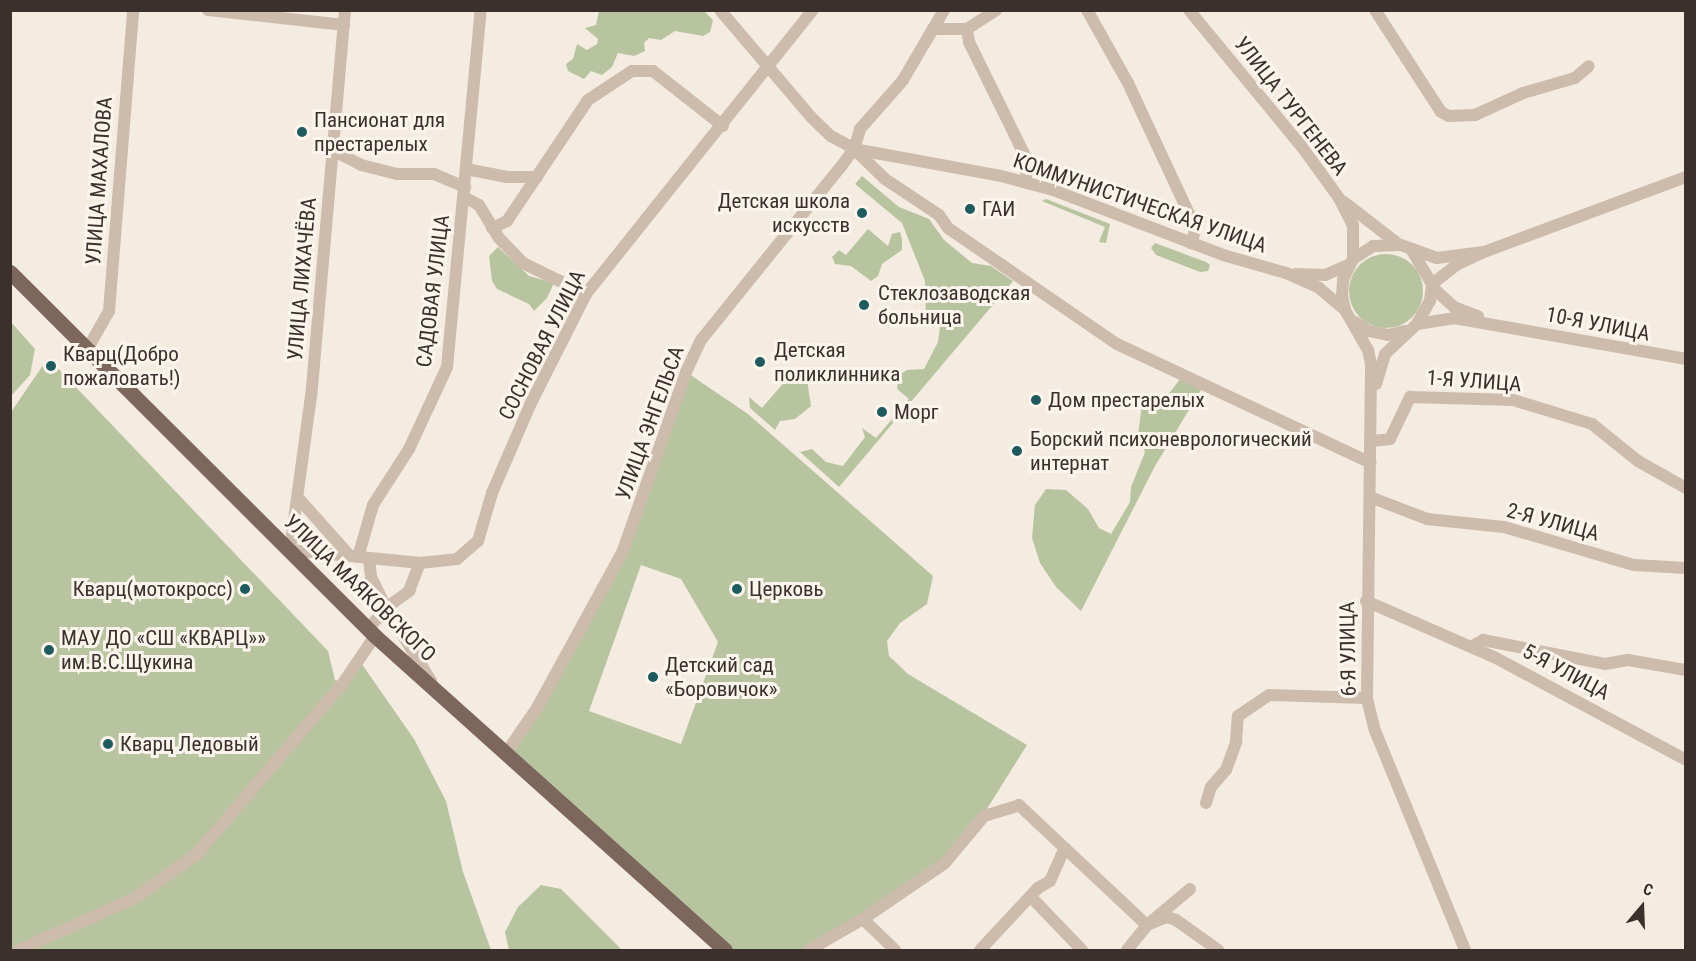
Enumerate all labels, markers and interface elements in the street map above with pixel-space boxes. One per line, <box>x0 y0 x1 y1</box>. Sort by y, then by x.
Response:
street label: УЛИЦА ТУРГЕНЕВА <box>1229 32 1353 180</box>
street label: УЛИЦА МАХАЛОВА <box>81 96 117 266</box>
place label: Пансионат для престарелых <box>314 107 445 157</box>
marker: Пансионат для престарелых <box>295 125 309 139</box>
street label: КОММУНИСТИЧЕСКАЯ УЛИЦА <box>1010 148 1270 258</box>
place label: Детская школа искусств <box>718 188 850 238</box>
place label: ГАИ <box>982 196 1015 222</box>
street label: УЛИЦА ЛИХАЧЁВА <box>282 197 322 361</box>
marker: ГАИ <box>963 202 977 216</box>
marker: Детская школа искусств <box>855 206 869 220</box>
street label: САДОВАЯ УЛИЦА <box>411 213 455 369</box>
street label: СОСНОВАЯ УЛИЦА <box>493 266 591 424</box>
place label: Стеклозаводская больница <box>878 280 1030 330</box>
marker: Стеклозаводская больница <box>855 296 873 314</box>
street label: 10-Я УЛИЦА <box>1544 302 1652 346</box>
place label: Детская поликлинника <box>774 337 900 387</box>
place label: Кварц(Добро пожаловать!) <box>63 341 181 391</box>
street label: УЛИЦА ЭНГЕЛЬСА <box>610 343 690 503</box>
marker: Детская поликлинника <box>751 353 769 371</box>
marker: Кварц(Добро пожаловать!) <box>44 359 58 373</box>
street label: 1-Я УЛИЦА <box>1426 365 1522 397</box>
place label: Дом престарелых <box>1048 387 1205 413</box>
marker: Дом престарелых <box>1029 393 1043 407</box>
place label: Морг <box>894 399 939 425</box>
marker: Морг <box>875 405 889 419</box>
place label: Борский психоневрологический интернат <box>1030 426 1312 476</box>
marker: Борский психоневрологический интернат <box>1008 442 1026 460</box>
street label: 2-Я УЛИЦА <box>1504 498 1602 546</box>
street label: УЛИЦА МАЯКОВСКОГО <box>279 509 441 667</box>
place label: Кварц(мотокросс) <box>73 576 233 602</box>
place label: Церковь <box>749 576 824 602</box>
marker: Кварц(мотокросс) <box>238 582 252 596</box>
marker: Церковь <box>730 582 744 596</box>
street label: 6-Я УЛИЦА <box>1335 601 1361 697</box>
place label: МАУ ДО «СШ «КВАРЦ»» им.В.С.Щукина <box>61 625 266 675</box>
street label: 5-Я УЛИЦА <box>1518 639 1614 705</box>
marker: МАУ ДО «СШ «КВАРЦ»» им.В.С.Щукина <box>42 643 56 657</box>
place label: Детский сад «Боровичок» <box>665 652 778 702</box>
marker: Детский сад «Боровичок» <box>646 670 660 684</box>
place label: Кварц Ледовый <box>120 731 259 757</box>
marker: Кварц Ледовый <box>101 737 115 751</box>
north arrow <box>1612 877 1672 937</box>
text: С <box>1641 879 1655 900</box>

